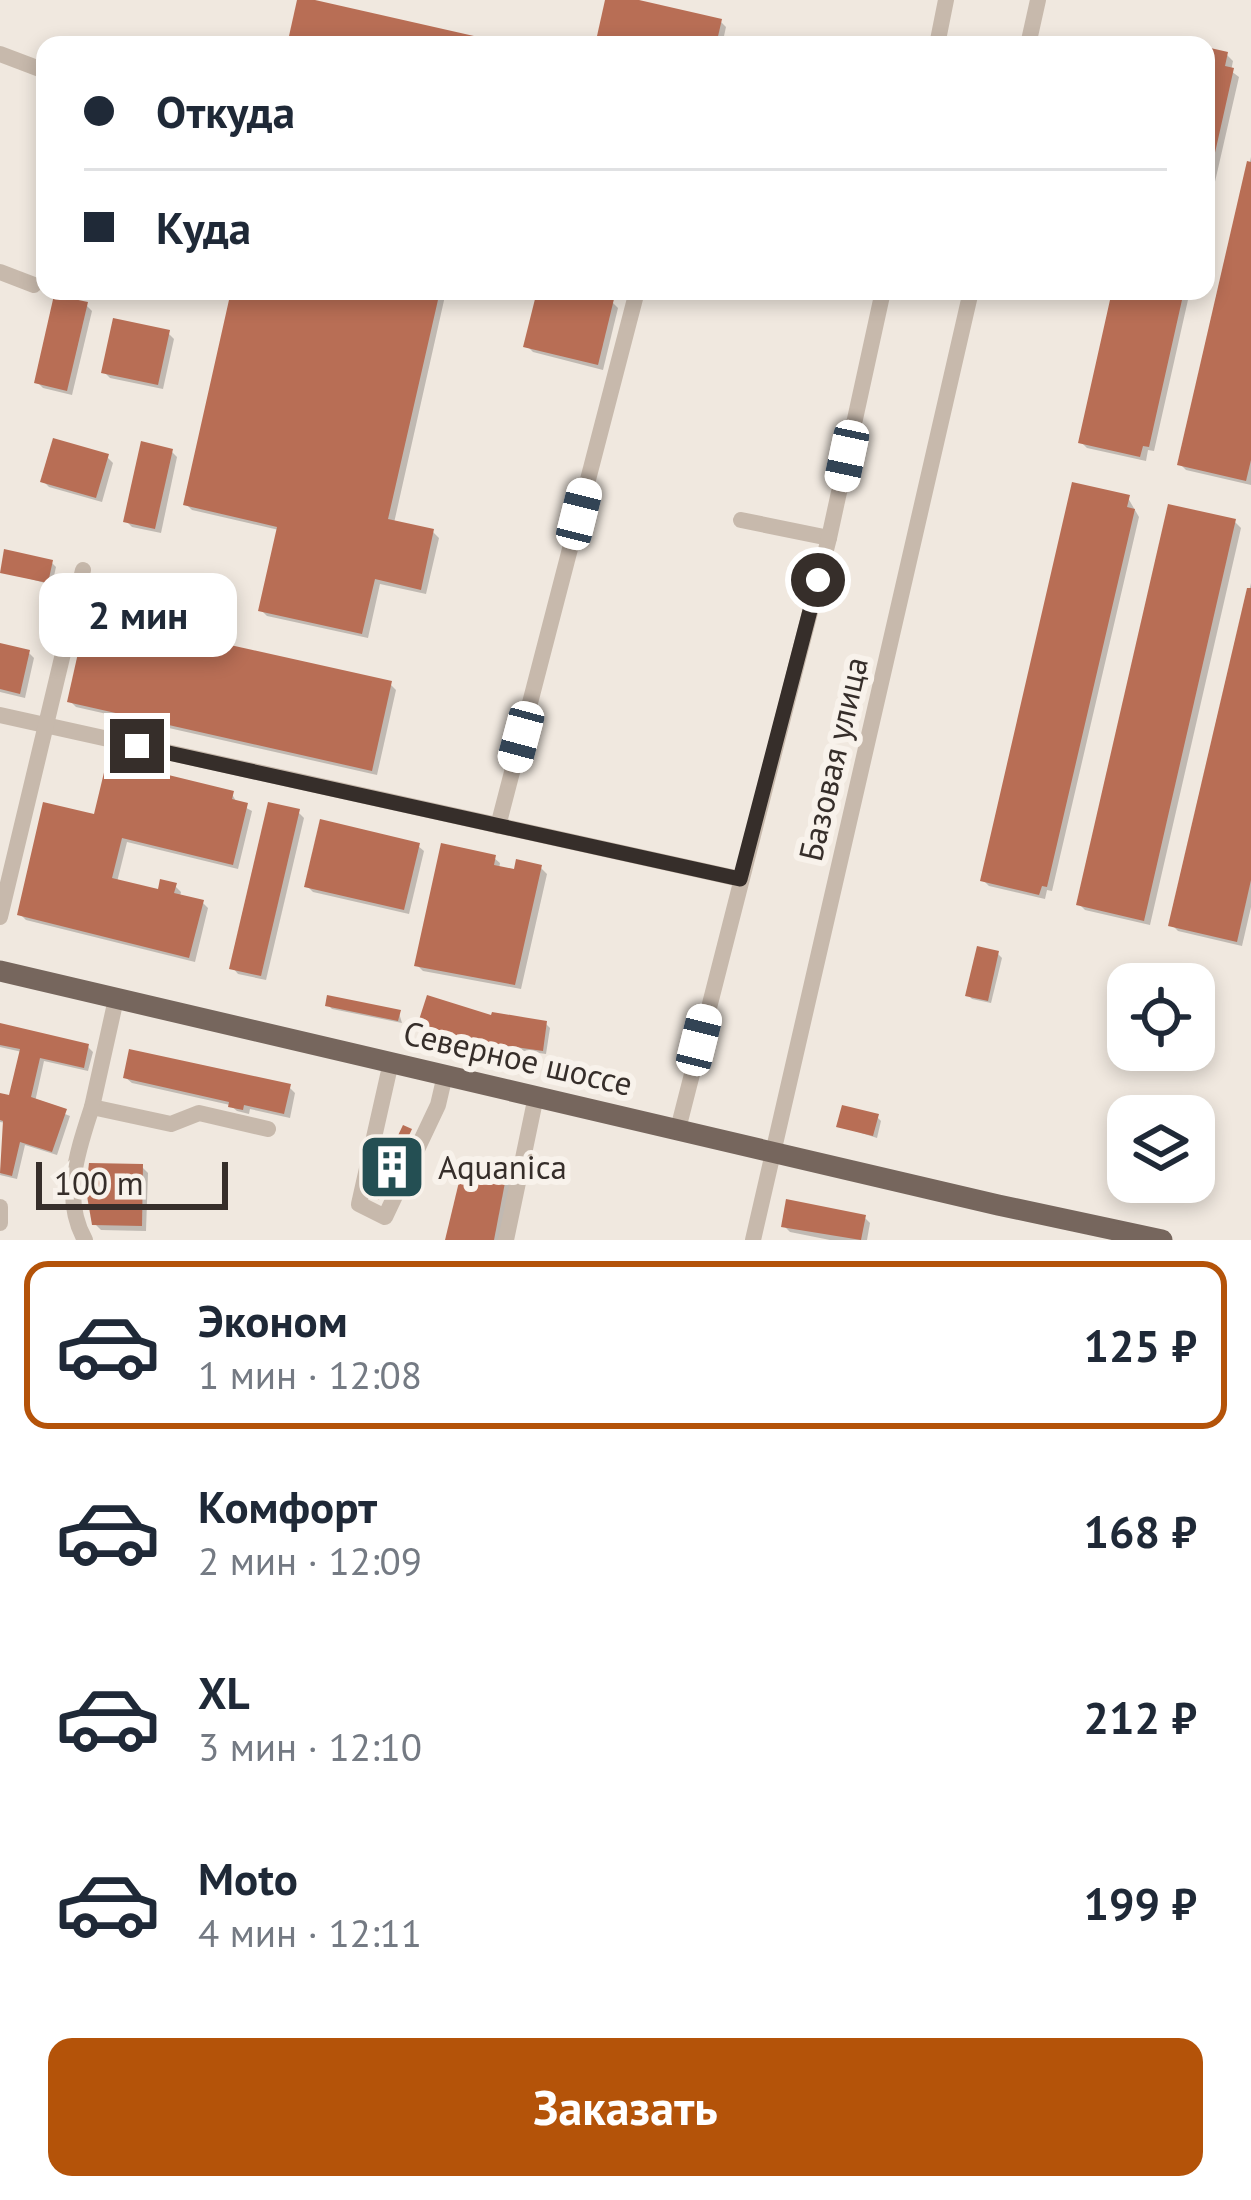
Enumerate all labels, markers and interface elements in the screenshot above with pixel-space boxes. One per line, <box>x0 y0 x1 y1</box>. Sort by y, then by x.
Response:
text: Откуда <box>156 82 295 140</box>
text: Куда <box>156 198 251 256</box>
car <box>822 417 872 495</box>
car <box>553 475 605 553</box>
route start <box>791 553 845 607</box>
callout: 2 мин <box>38 572 236 656</box>
text: 2 мин <box>88 589 188 640</box>
street label: Базовая улица <box>788 653 877 865</box>
car <box>494 698 548 776</box>
route end <box>110 719 164 773</box>
map controls <box>1107 963 1215 1203</box>
button: locate <box>1107 963 1215 1071</box>
car <box>673 1001 725 1079</box>
street label: Северное шоссе <box>399 1010 637 1105</box>
button: layers <box>1107 1095 1215 1203</box>
building icon: Aquanica <box>357 1132 427 1202</box>
place label: Aquanica <box>438 1145 567 1188</box>
scale bar <box>36 1156 228 1209</box>
text: 100 m <box>54 1161 144 1204</box>
icon: car <box>54 1291 162 1399</box>
text: Эконом <box>198 1291 348 1349</box>
text: 125 ₽ <box>1084 1316 1197 1374</box>
text: 1 мин · 12:08 <box>198 1349 422 1400</box>
icon: car <box>54 1477 162 1585</box>
text: Комфорт <box>198 1477 377 1535</box>
text: 168 ₽ <box>1084 1502 1197 1560</box>
text: 2 мин · 12:09 <box>198 1535 422 1586</box>
icon: car <box>54 1663 162 1771</box>
text: XL <box>198 1663 250 1721</box>
text: 212 ₽ <box>1084 1688 1197 1746</box>
text: 3 мин · 12:10 <box>198 1721 422 1772</box>
icon: car <box>54 1849 162 1957</box>
text: Moto <box>198 1849 298 1907</box>
text: 199 ₽ <box>1084 1874 1197 1932</box>
text: 4 мин · 12:11 <box>198 1907 422 1958</box>
button: Заказать <box>48 2038 1203 2176</box>

